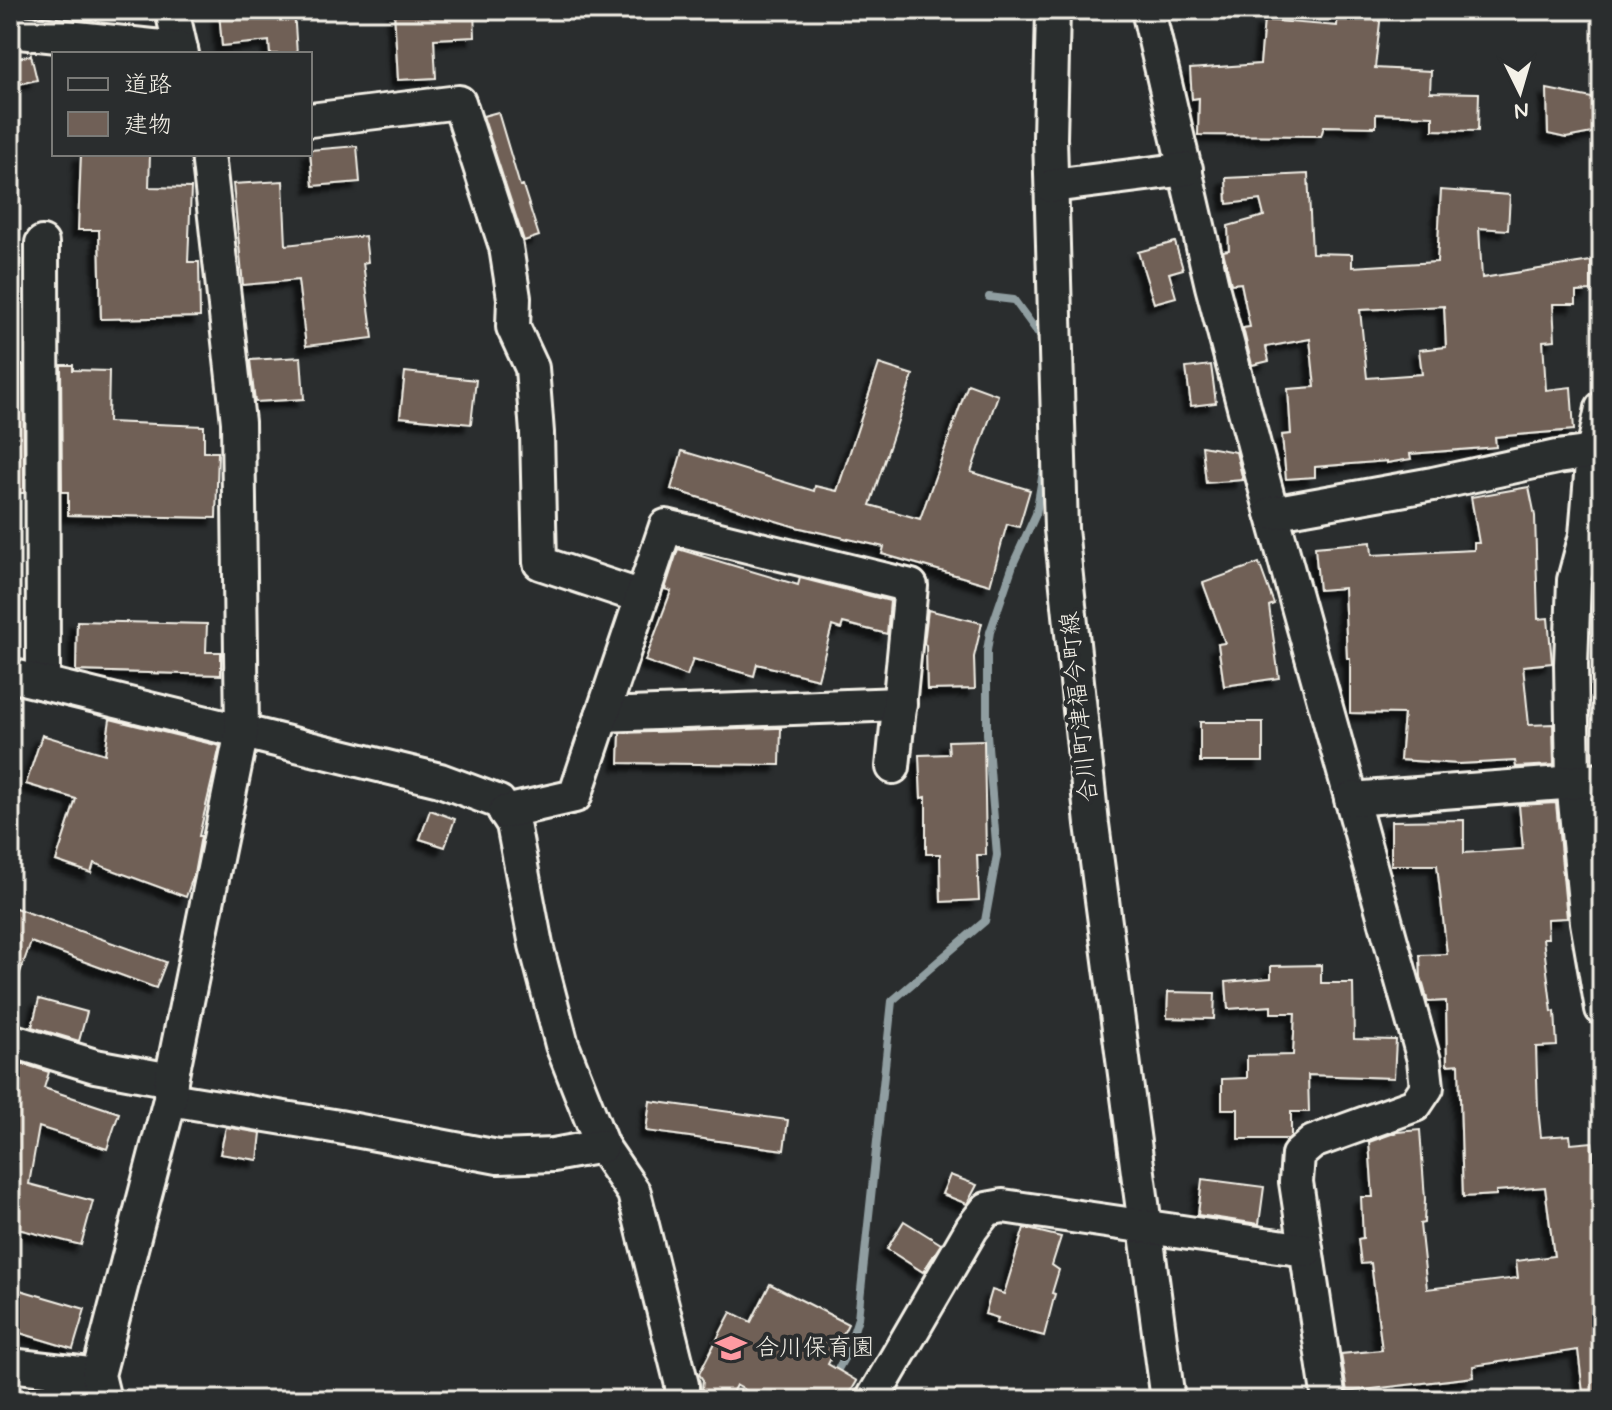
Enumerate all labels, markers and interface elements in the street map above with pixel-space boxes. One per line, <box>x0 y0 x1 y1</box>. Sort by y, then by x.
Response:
legend <box>52 52 312 156</box>
north arrow <box>1480 52 1560 132</box>
text: 道路 <box>124 70 172 101</box>
text: N <box>1513 95 1530 125</box>
text: 建物 <box>124 110 172 141</box>
street label: 合川町津福今町線 <box>1055 610 1105 804</box>
school or university icon: 合川保育園 <box>714 1331 748 1365</box>
place label: 合川保育園 <box>755 1333 875 1364</box>

